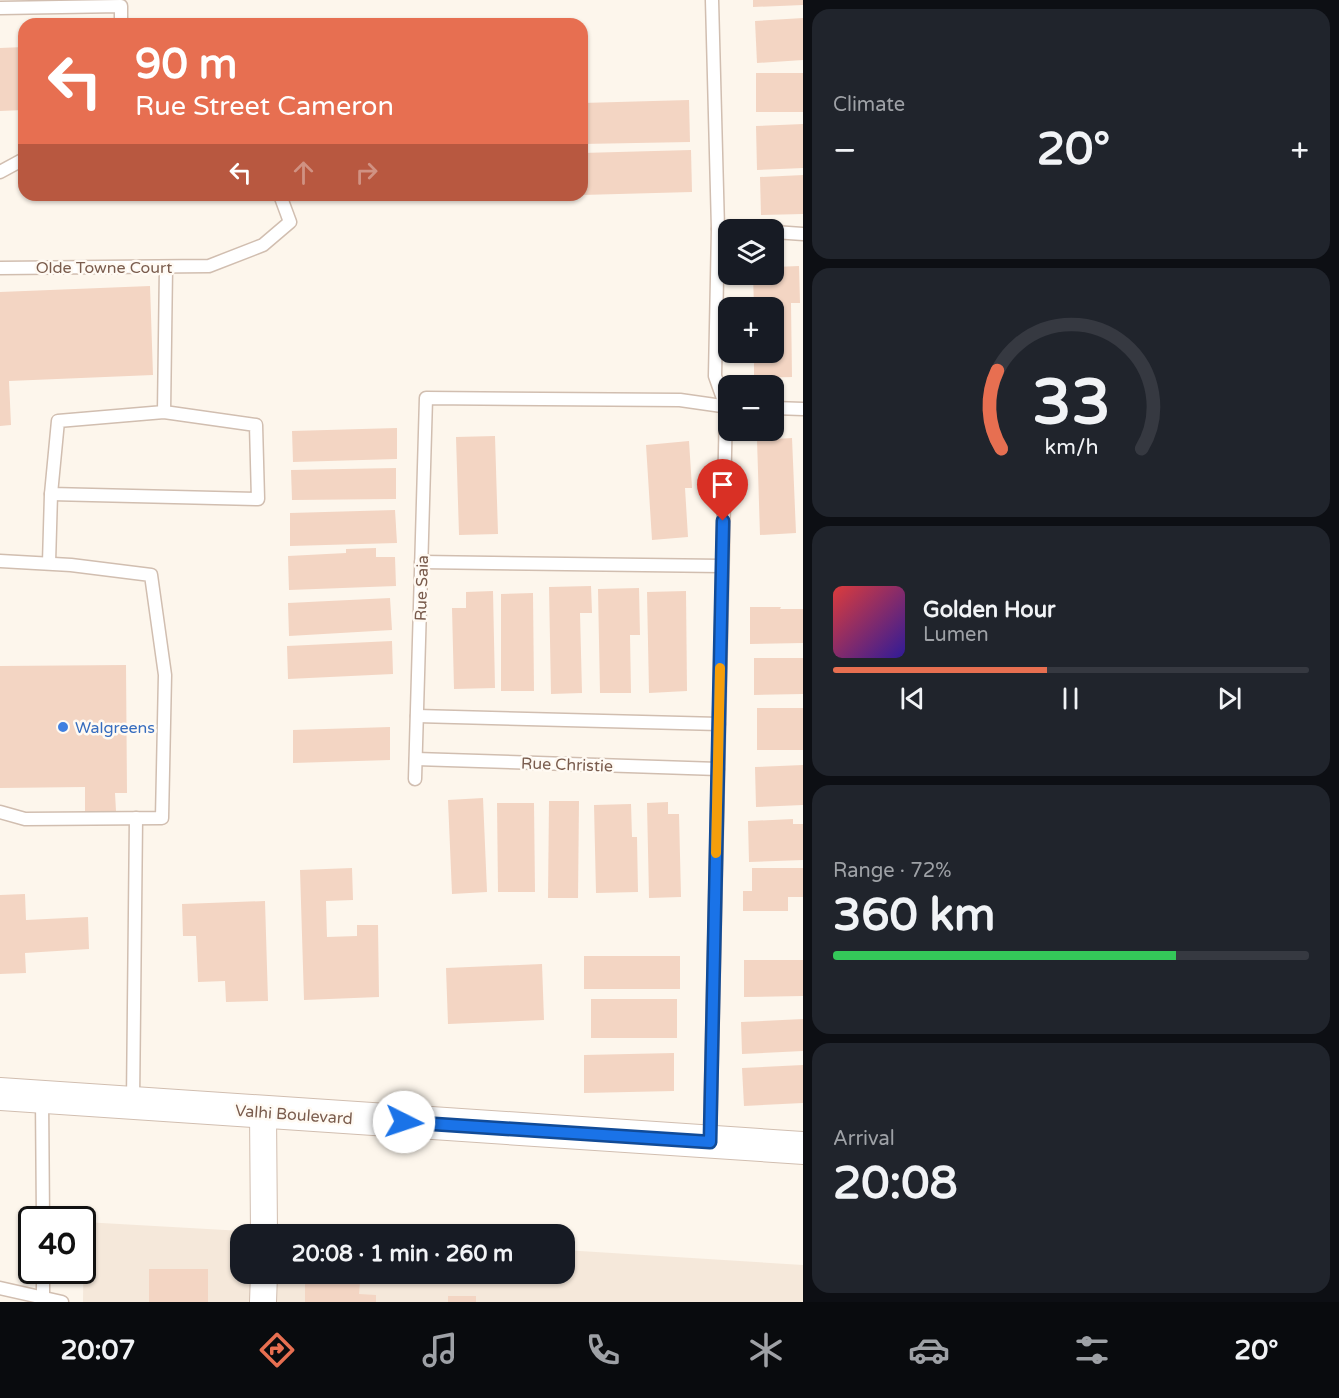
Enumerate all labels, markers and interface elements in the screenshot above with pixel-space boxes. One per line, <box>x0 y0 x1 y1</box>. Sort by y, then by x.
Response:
text: 90 m <box>135 39 237 90</box>
icon: left <box>36 42 114 120</box>
text: Rue Street Cameron <box>135 90 394 123</box>
text: Climate <box>833 93 905 117</box>
text: 20° <box>1037 123 1110 177</box>
text: − <box>833 131 857 170</box>
text: + <box>1290 131 1309 170</box>
icon: left <box>224 156 257 189</box>
icon: ahead <box>287 156 320 189</box>
icon: right <box>350 156 383 189</box>
map controls <box>718 219 784 441</box>
button: layers <box>718 219 784 285</box>
street label: Olde Towne Court <box>36 258 172 278</box>
button: + <box>718 297 784 363</box>
text: 33 <box>1032 367 1110 442</box>
button: − <box>718 375 784 441</box>
text: km/h <box>1044 435 1098 461</box>
pin <box>697 459 748 521</box>
icon: arrive <box>706 468 739 501</box>
street label: Rue Saia <box>411 555 433 621</box>
text: Golden Hour <box>923 597 1055 623</box>
text: Lumen <box>923 623 989 647</box>
icon: previous <box>896 682 929 715</box>
icon: pause <box>1054 682 1087 715</box>
icon: next <box>1213 682 1246 715</box>
place label: Walgreens <box>75 718 155 738</box>
marker: Walgreens <box>56 720 70 734</box>
street label: Rue Christie <box>521 753 613 777</box>
text: Range · 72% <box>833 859 952 883</box>
text: 360 km <box>833 889 995 943</box>
position arrow <box>372 1090 436 1154</box>
street label: Valhi Boulevard <box>234 1101 353 1129</box>
text: Arrival <box>833 1127 895 1151</box>
text: 20:08 <box>833 1157 958 1211</box>
speed limit sign: 40 <box>18 1206 96 1284</box>
text: 20:08 · 1 min · 260 m <box>292 1241 513 1267</box>
icon: directions <box>256 1329 298 1371</box>
icon: music <box>419 1329 461 1371</box>
icon: phone <box>582 1329 624 1371</box>
icon: climate <box>745 1329 787 1371</box>
icon: car <box>908 1329 950 1371</box>
icon: filters <box>1071 1329 1113 1371</box>
text: 20:07 <box>61 1334 135 1367</box>
text: 20° <box>1234 1334 1278 1367</box>

